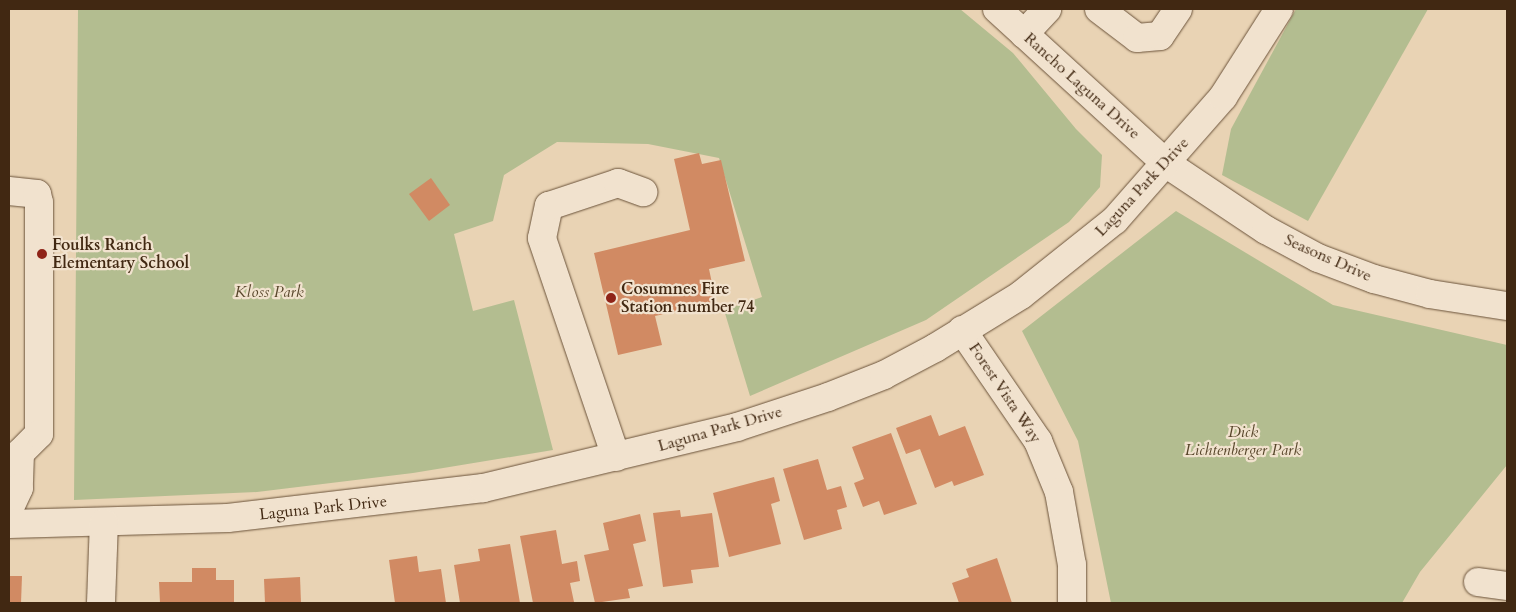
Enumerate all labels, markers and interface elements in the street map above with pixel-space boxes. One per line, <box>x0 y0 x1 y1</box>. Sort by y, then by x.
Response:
street label: Rancho Laguna Drive <box>1020 29 1144 143</box>
street label: Laguna Park Drive <box>1091 133 1193 241</box>
street label: Seasons Drive <box>1281 230 1375 286</box>
place label: Foulks Ranch Elementary School <box>52 235 189 273</box>
marker: Foulks Ranch Elementary School <box>36 248 48 260</box>
place label: Cosumnes Fire Station number 74 <box>621 279 754 317</box>
park label: Kloss Park <box>234 282 304 302</box>
marker: Cosumnes Fire Station number 74 <box>605 292 617 304</box>
street label: Forest Vista Way <box>964 339 1046 447</box>
street label: Laguna Park Drive <box>656 402 784 456</box>
park label: Dick Lichtenberger Park <box>1185 422 1301 460</box>
street label: Laguna Park Drive <box>258 492 388 524</box>

